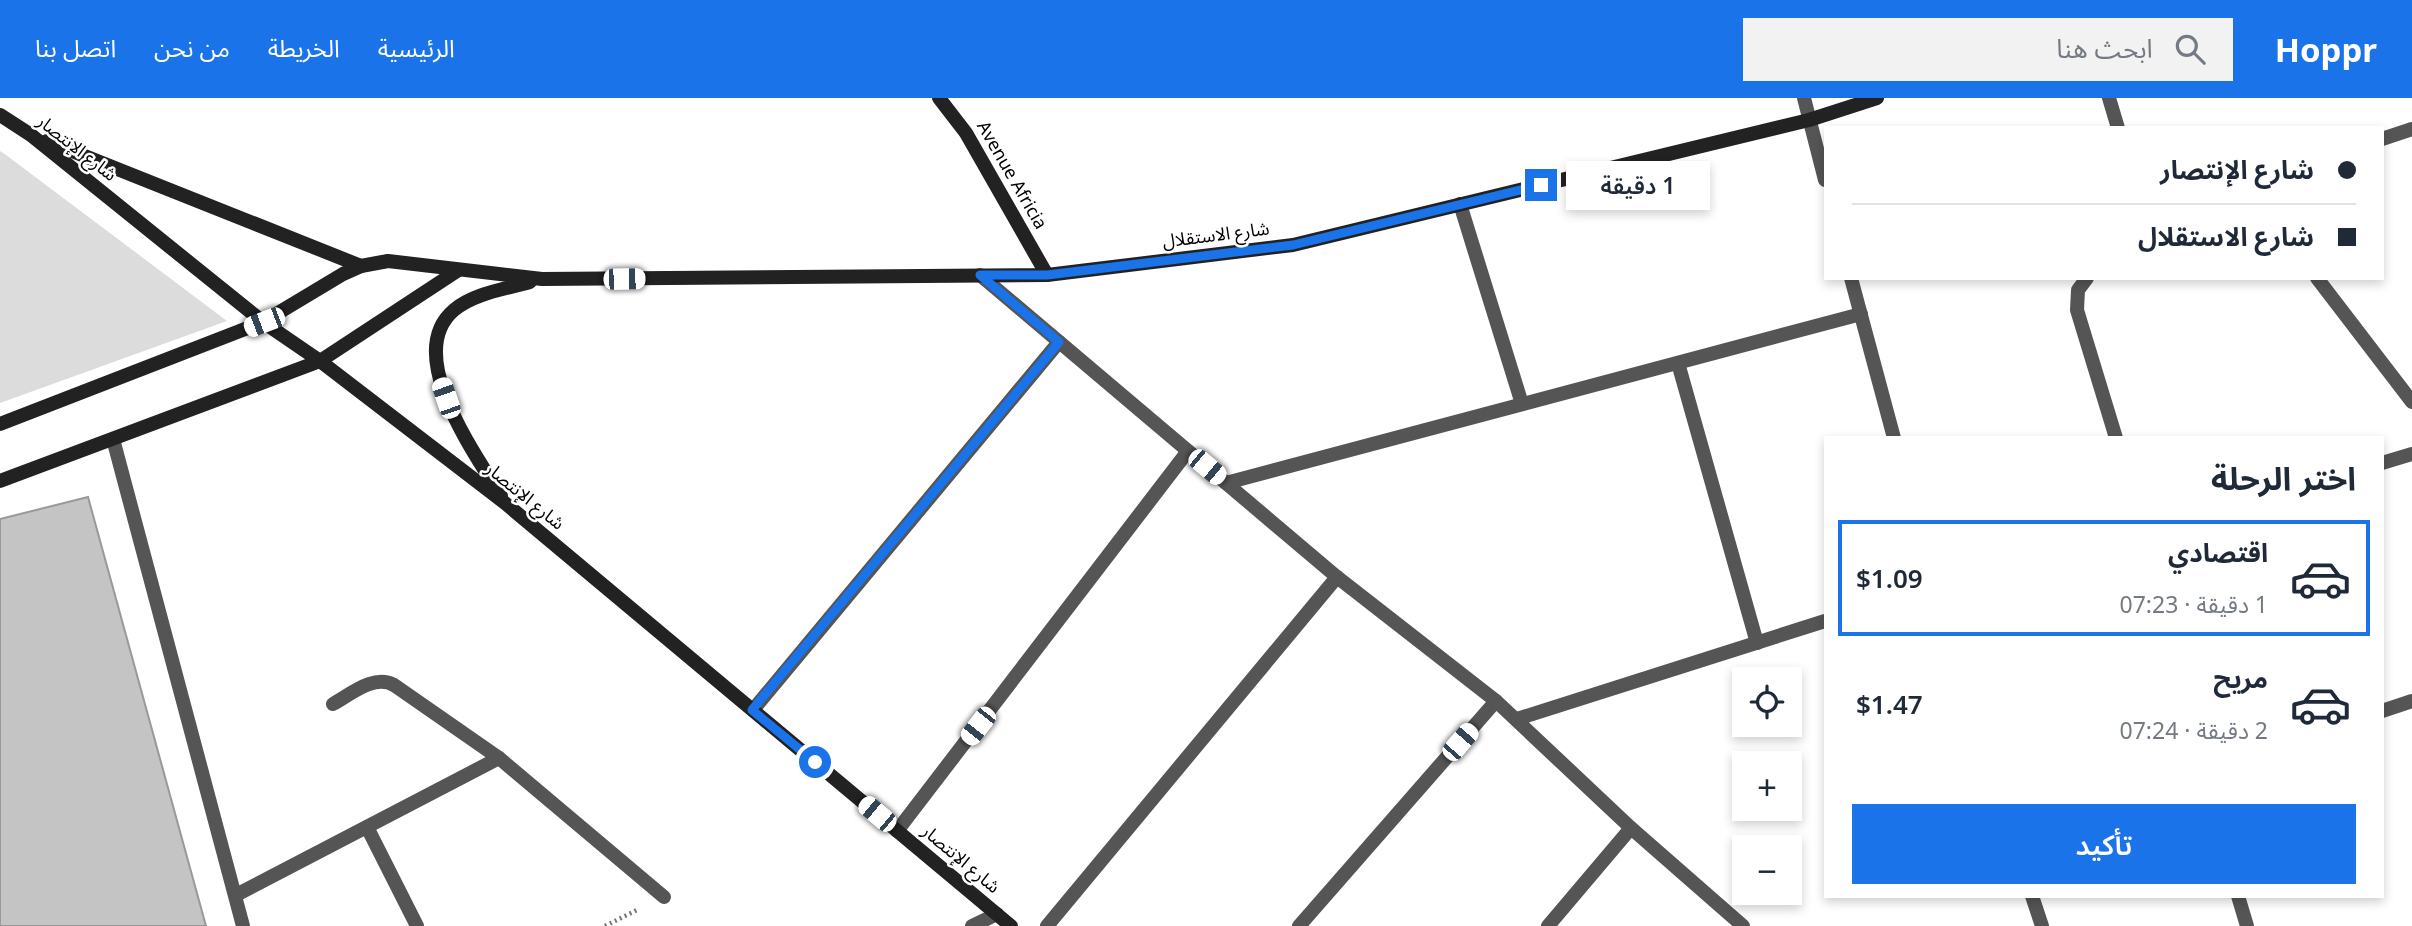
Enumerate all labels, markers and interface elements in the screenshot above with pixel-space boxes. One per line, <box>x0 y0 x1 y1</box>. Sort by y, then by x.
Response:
search box <box>1743 18 2233 81</box>
text: Hoppr <box>2275 27 2377 72</box>
text: ابحث هنا <box>2056 30 2153 66</box>
icon: search <box>2171 30 2209 68</box>
text: اتصل بنا <box>35 31 116 64</box>
text: من نحن <box>154 31 230 64</box>
text: الخريطة <box>268 31 340 64</box>
text: الرئيسية <box>378 31 455 64</box>
street label: شارع الإنتصار <box>30 108 122 188</box>
street label: Avenue Africia <box>972 116 1054 233</box>
text: شارع الإنتصار <box>2160 151 2314 187</box>
callout: 1 دقيقة <box>1566 160 1709 210</box>
route end <box>1525 169 1557 201</box>
text: 1 دقيقة <box>1601 169 1675 201</box>
street label: شارع الاستقلال <box>1161 216 1271 255</box>
text: شارع الاستقلال <box>2138 218 2314 254</box>
car <box>603 268 646 290</box>
car <box>241 305 288 339</box>
car <box>430 375 463 421</box>
car <box>1185 445 1230 489</box>
street label: شارع الإنتصار <box>478 455 570 537</box>
text: اختر الرحلة <box>2211 456 2356 499</box>
text: اقتصادي <box>2168 534 2268 570</box>
icon: car <box>2289 547 2352 610</box>
text: $1.09 <box>1856 560 1923 596</box>
text: 1 دقيقة · 07:23 <box>2120 588 2268 620</box>
text: مريح <box>2213 660 2268 696</box>
map controls <box>1732 667 1802 905</box>
button: locate <box>1732 667 1802 737</box>
icon: car <box>2289 673 2352 736</box>
text: $1.47 <box>1856 686 1923 722</box>
car <box>957 703 1000 749</box>
text: 2 دقيقة · 07:24 <box>2120 714 2268 746</box>
car <box>1439 719 1482 765</box>
route start <box>799 746 831 778</box>
button: + <box>1732 751 1802 821</box>
car <box>855 792 900 836</box>
button: تأكيد <box>1852 804 2356 884</box>
street label: شارع الإنتصار <box>915 818 1006 900</box>
button: − <box>1732 835 1802 905</box>

